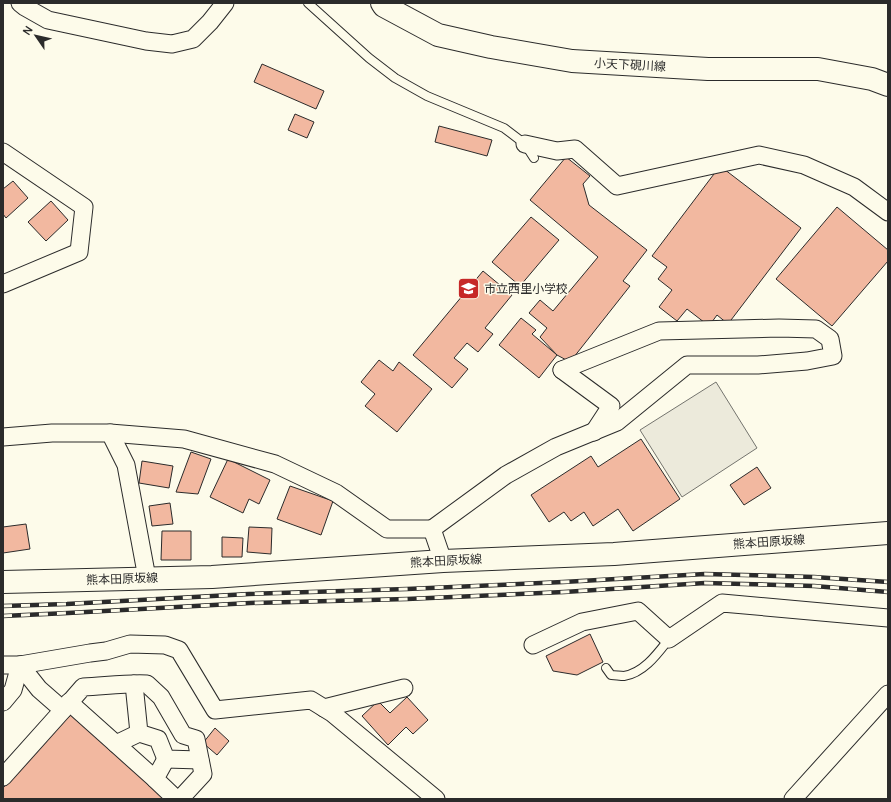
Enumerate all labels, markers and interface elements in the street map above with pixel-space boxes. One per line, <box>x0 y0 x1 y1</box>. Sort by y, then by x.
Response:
north arrow <box>16 16 56 56</box>
text: N <box>19 23 36 38</box>
street label: 小天下硯川線 <box>594 54 666 75</box>
school or university icon: 市立西里小学校 <box>455 276 481 302</box>
place label: 市立西里小学校 <box>484 280 568 297</box>
street label: 熊本田原坂線 <box>732 531 805 552</box>
street label: 熊本田原坂線 <box>410 550 482 571</box>
street label: 熊本田原坂線 <box>86 569 158 588</box>

